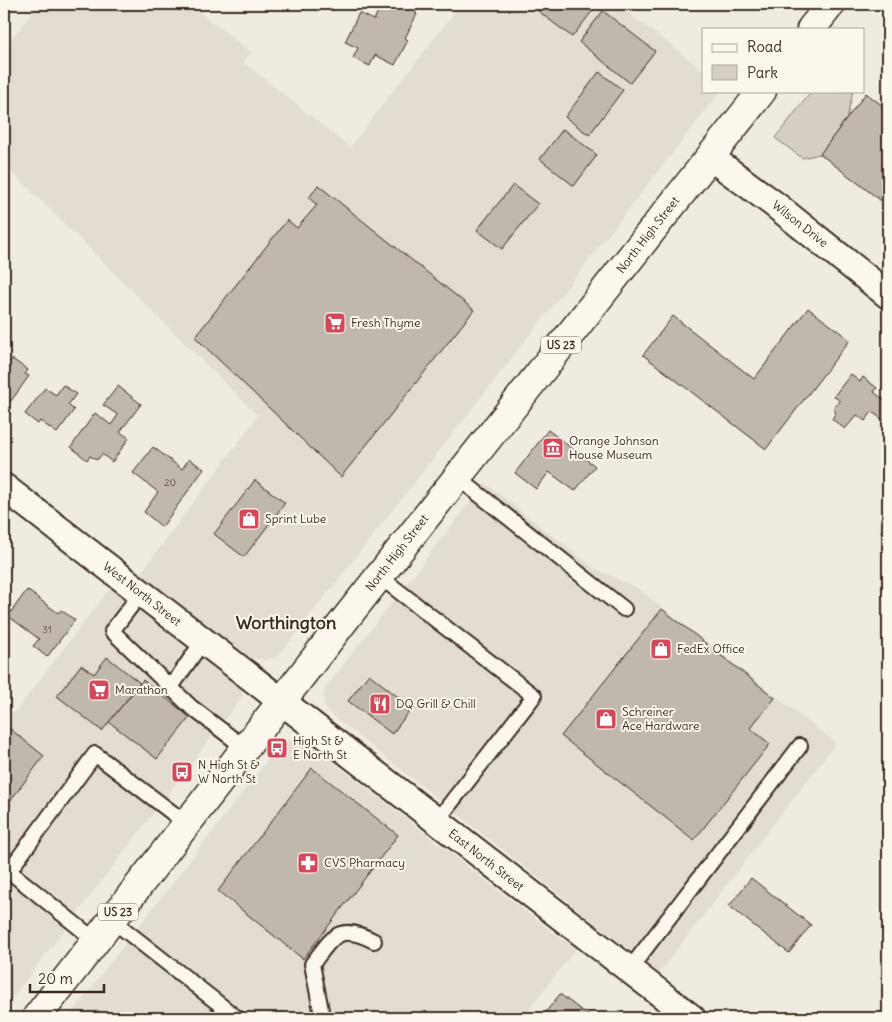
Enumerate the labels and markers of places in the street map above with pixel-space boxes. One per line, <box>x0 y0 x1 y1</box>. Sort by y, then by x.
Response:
supermarket icon: Fresh Thyme <box>323 311 347 335</box>
place label: Fresh Thyme <box>351 315 420 330</box>
place label: Orange Johnson House Museum <box>569 433 659 462</box>
museum icon: Orange Johnson House Museum <box>541 436 565 460</box>
shop icon: Sprint Lube <box>237 507 261 531</box>
place label: Sprint Lube <box>265 511 326 526</box>
shop icon: FedEx Office <box>649 637 673 661</box>
place label: FedEx Office <box>677 641 745 656</box>
supermarket icon: Marathon <box>87 678 111 702</box>
place label: Marathon <box>115 682 168 697</box>
restaurant icon: DQ Grill & Chill <box>368 692 392 716</box>
place label: DQ Grill & Chill <box>396 696 476 711</box>
place label: Schreiner Ace Hardware <box>622 704 700 733</box>
shop icon: Schreiner Ace Hardware <box>594 707 618 731</box>
place label: High St & E North St <box>293 733 347 762</box>
bus stop icon: High St & E North St <box>265 736 289 760</box>
place label: N High St & W North St <box>198 757 259 786</box>
bus stop icon: N High St & W North St <box>170 760 194 784</box>
pharmacy icon: CVS Pharmacy <box>296 851 320 875</box>
place label: CVS Pharmacy <box>324 855 405 870</box>

